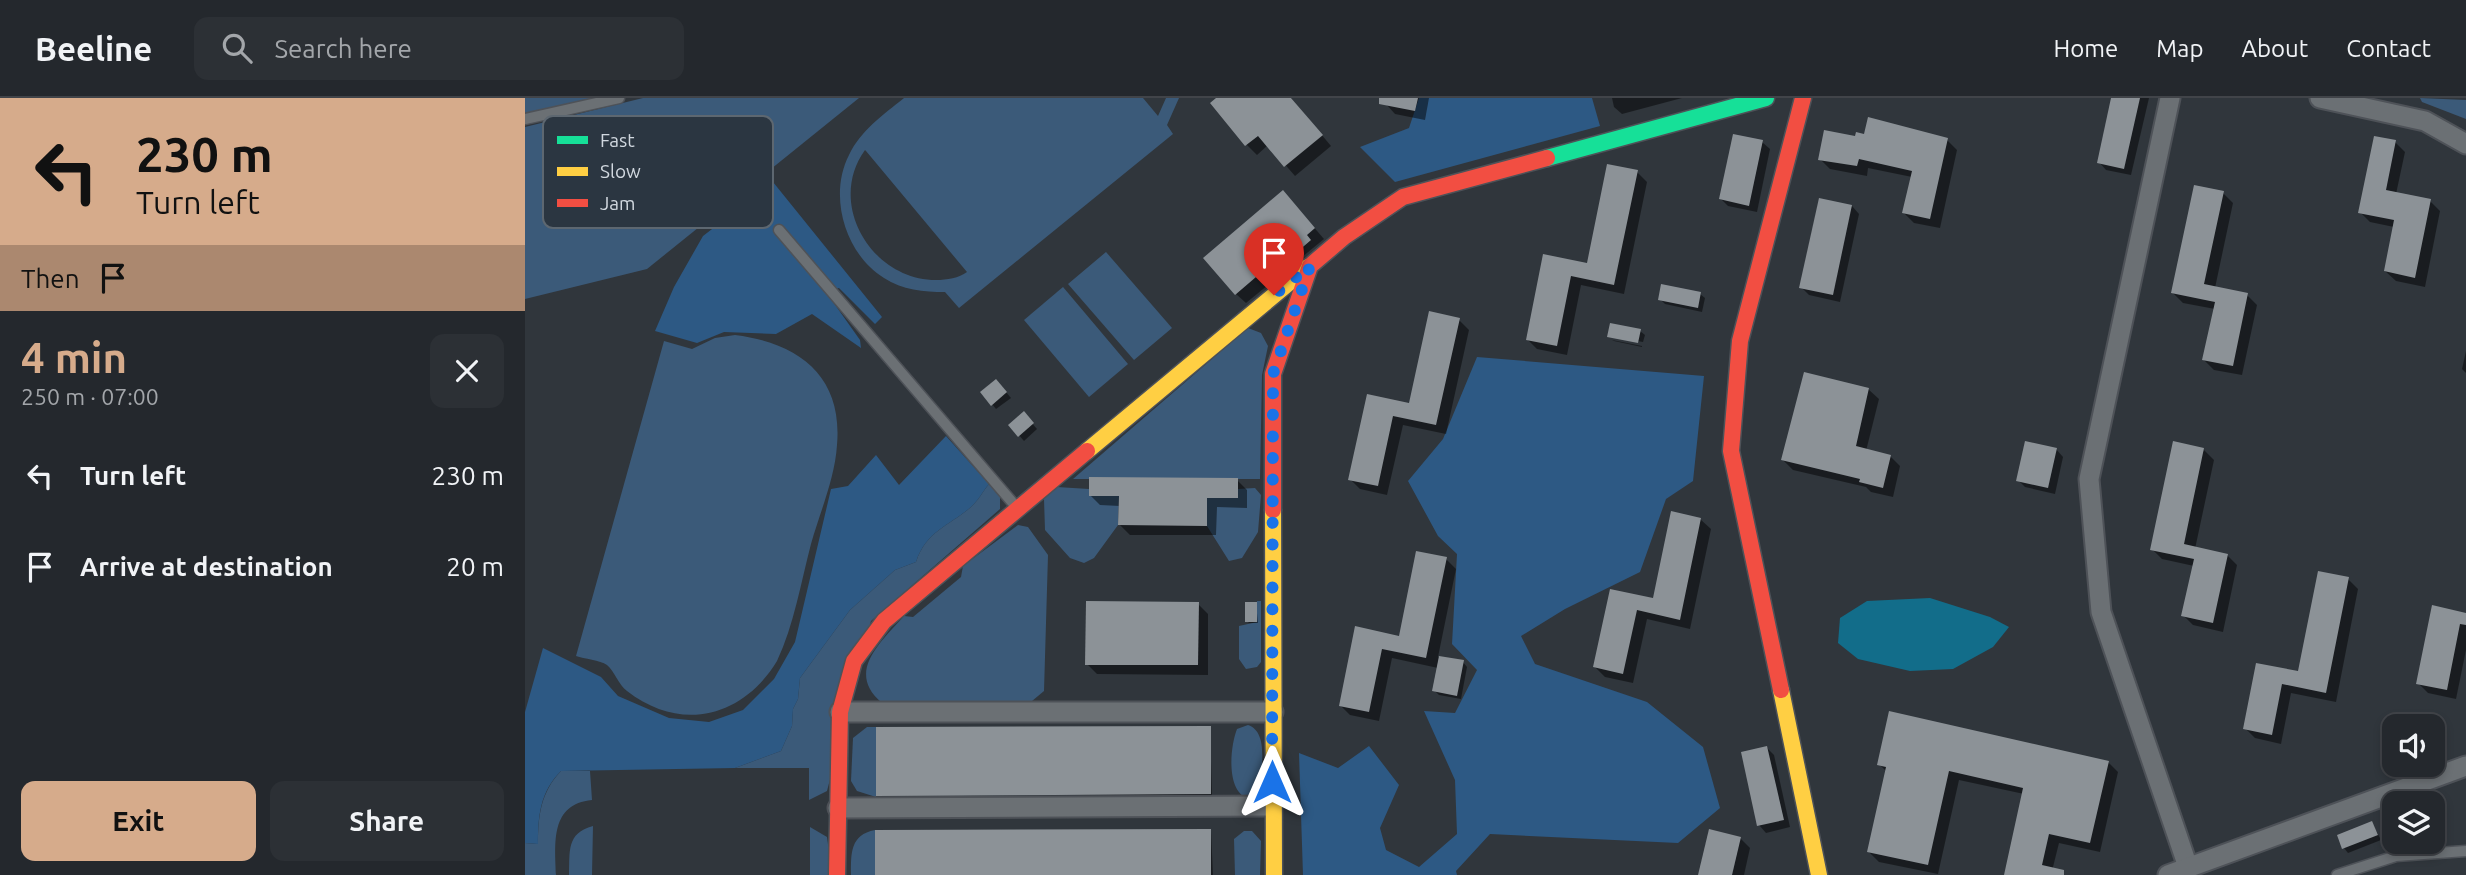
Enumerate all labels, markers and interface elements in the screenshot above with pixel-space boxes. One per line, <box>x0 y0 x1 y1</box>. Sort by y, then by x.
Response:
search box <box>194 17 684 80</box>
icon: search <box>218 29 256 67</box>
text: Beeline <box>35 30 152 67</box>
text: Search here <box>274 34 412 63</box>
text: Home <box>2053 35 2118 62</box>
text: Map <box>2156 35 2203 62</box>
text: About <box>2241 35 2308 62</box>
text: Contact <box>2346 35 2431 62</box>
legend <box>543 116 773 228</box>
icon: left <box>21 126 112 217</box>
text: 230 m <box>136 126 273 181</box>
text: Fast <box>600 129 635 151</box>
text: Slow <box>600 160 641 182</box>
text: Turn left <box>136 184 260 220</box>
text: Jam <box>600 192 636 214</box>
pin <box>1244 223 1304 295</box>
icon: arrive <box>1255 234 1293 272</box>
icon: arrive <box>94 259 132 297</box>
text: Then <box>21 264 80 293</box>
text: 4 min <box>21 334 127 381</box>
button: close <box>430 334 504 408</box>
text: 250 m · 07:00 <box>21 384 159 409</box>
icon: left <box>21 457 59 495</box>
text: Turn left <box>80 461 186 490</box>
text: 230 m <box>432 461 504 490</box>
icon: arrive <box>21 548 59 586</box>
text: Arrive at destination <box>80 552 333 581</box>
text: 20 m <box>446 552 504 581</box>
map controls <box>2382 714 2445 854</box>
button: sound <box>2382 714 2445 777</box>
position arrow <box>1235 745 1309 819</box>
button: Exit <box>21 781 256 861</box>
button: Share <box>270 781 504 861</box>
button: layers <box>2382 791 2445 854</box>

